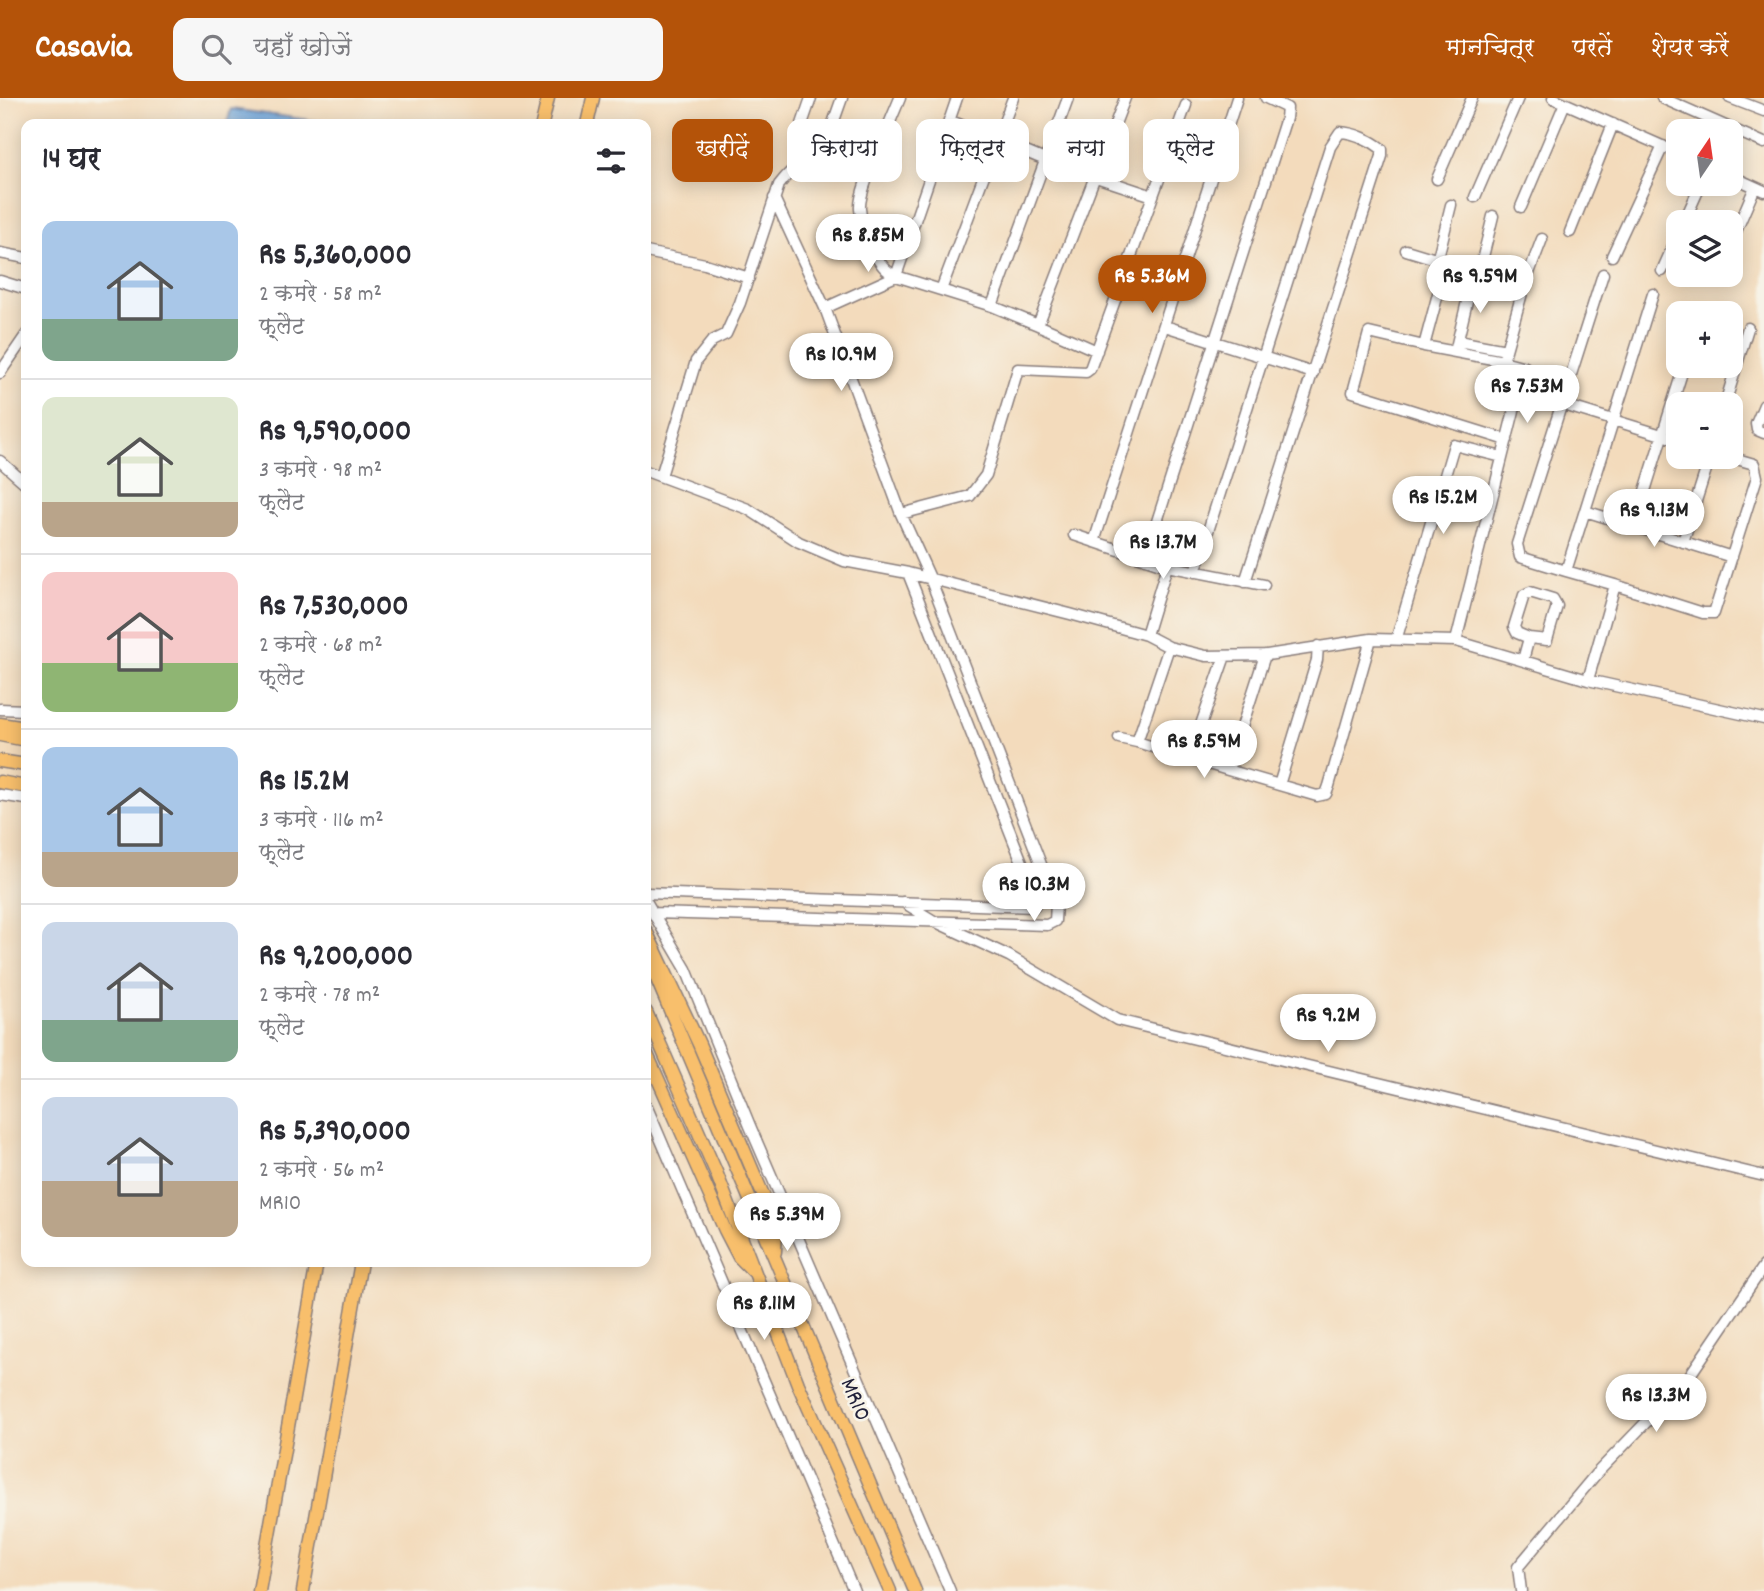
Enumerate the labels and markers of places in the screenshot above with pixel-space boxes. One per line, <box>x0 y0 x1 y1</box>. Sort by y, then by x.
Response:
pin: Rs 8.85M <box>796 214 940 274</box>
pin: Rs 5.36M <box>1080 256 1224 315</box>
pin: Rs 9.59M <box>1408 256 1552 315</box>
pin: Rs 10.9M <box>769 334 913 393</box>
pin: Rs 7.53M <box>1455 366 1599 425</box>
pin: Rs 15.2M <box>1371 476 1515 536</box>
pin: Rs 9.13M <box>1582 490 1726 549</box>
pin: Rs 13.7M <box>1091 522 1235 581</box>
pin: Rs 8.59M <box>1132 720 1276 780</box>
pin: Rs 10.3M <box>962 864 1106 923</box>
pin: Rs 9.2M <box>1263 995 1393 1054</box>
pin: Rs 5.39M <box>715 1194 859 1253</box>
pin: Rs 8.11M <box>692 1282 836 1342</box>
pin: Rs 13.3M <box>1584 1374 1728 1434</box>

